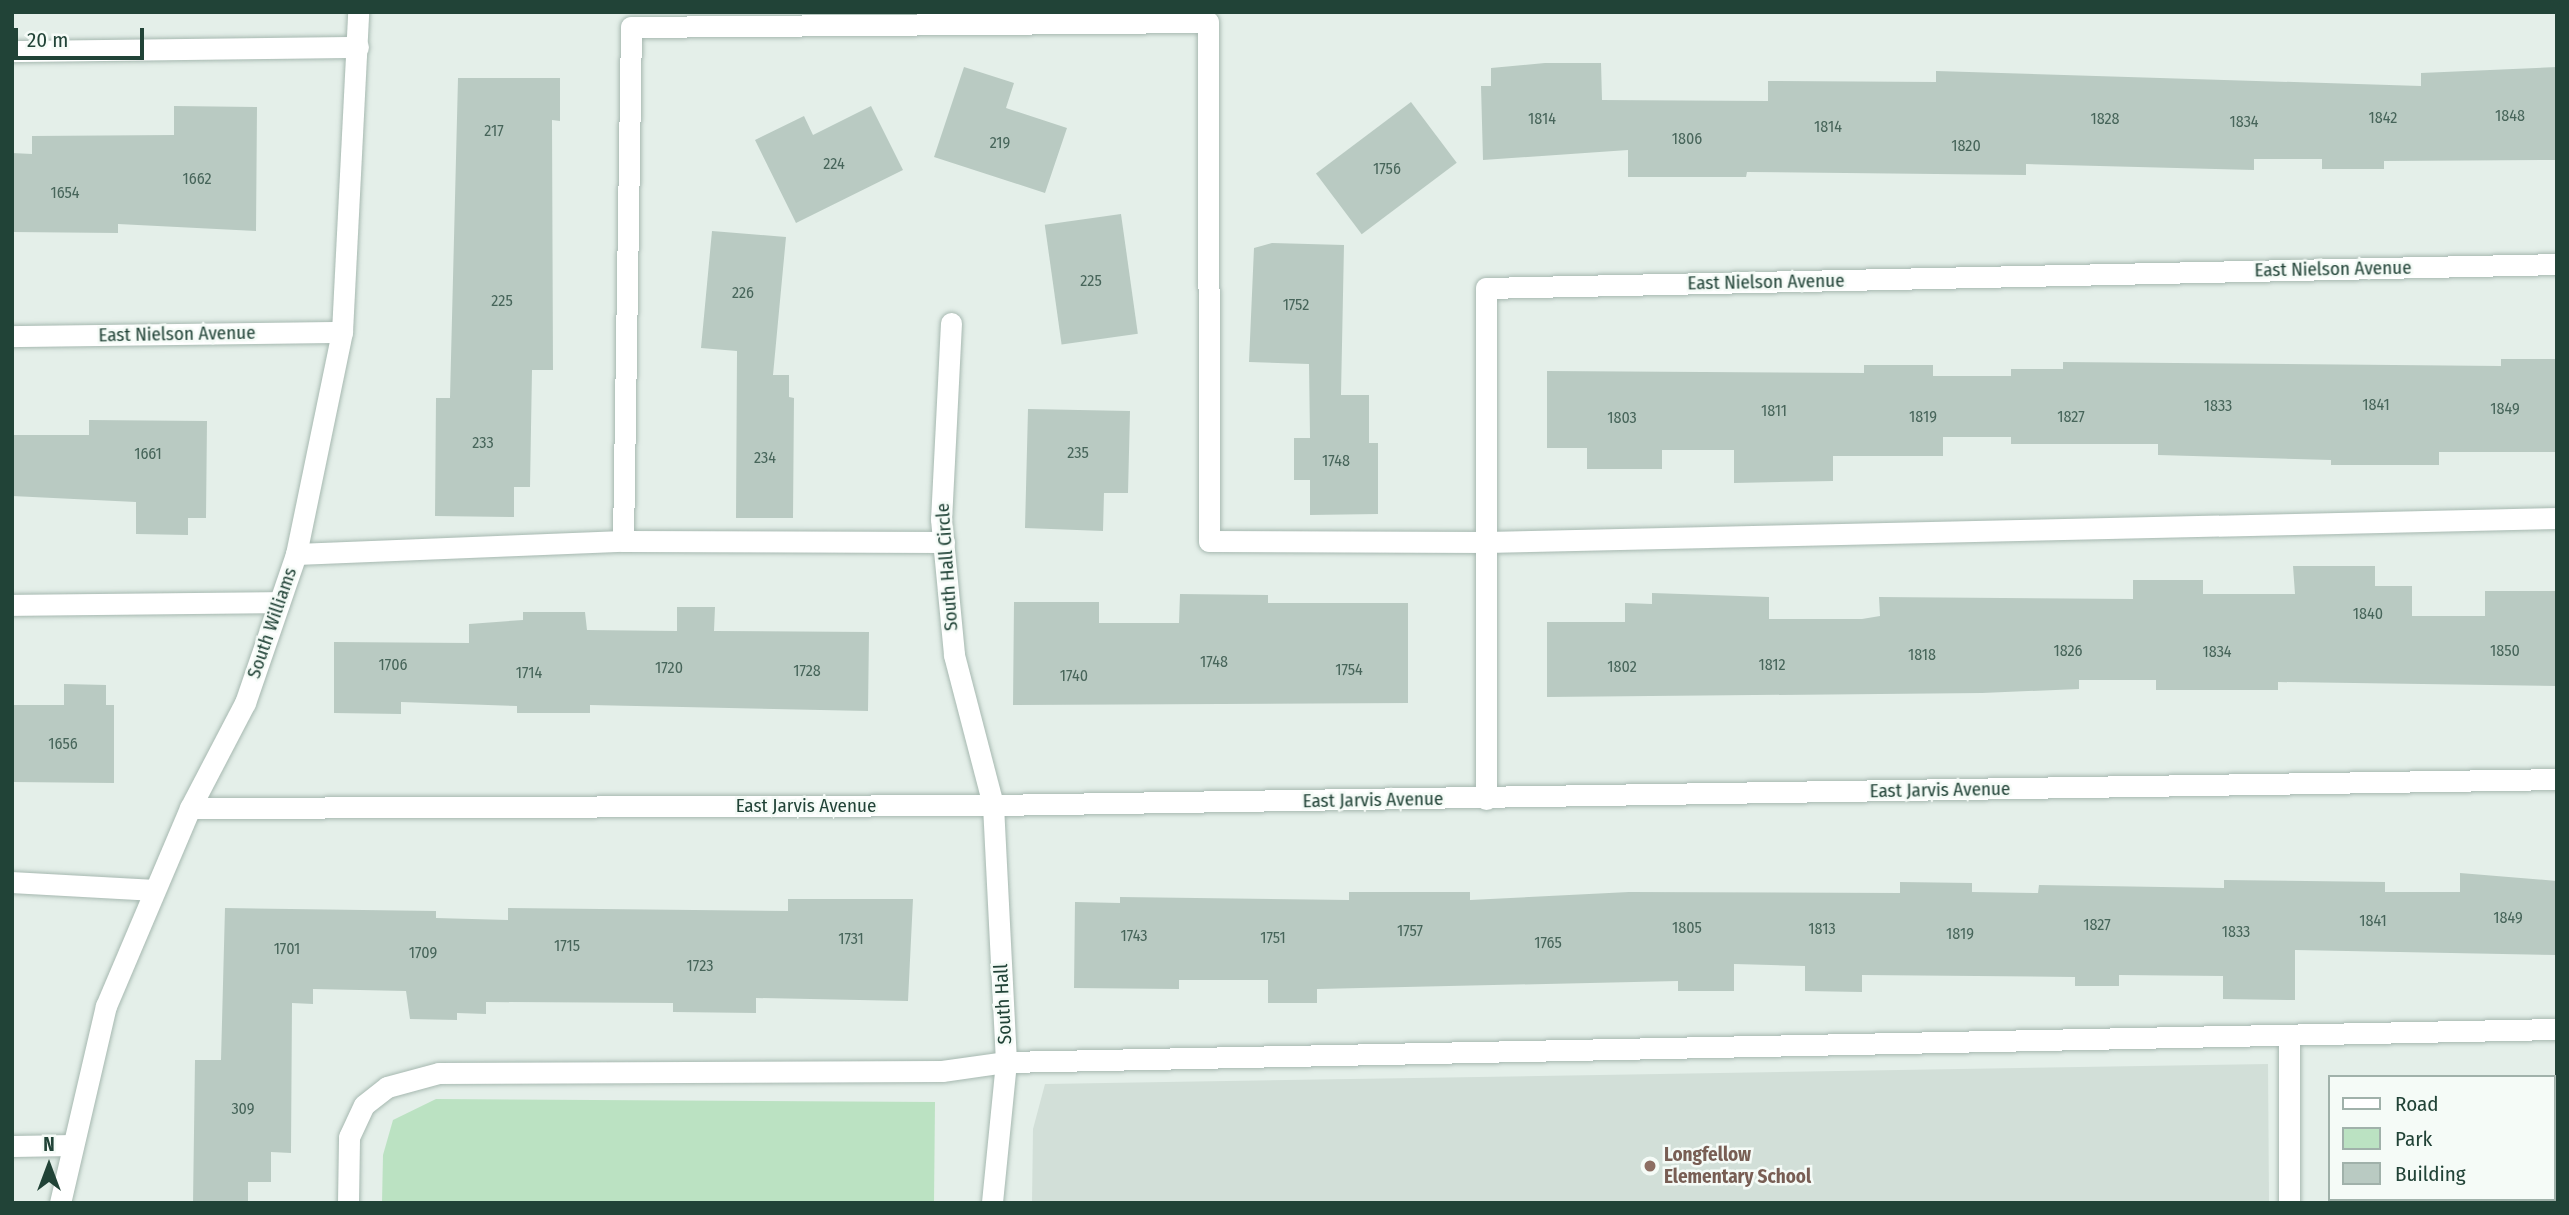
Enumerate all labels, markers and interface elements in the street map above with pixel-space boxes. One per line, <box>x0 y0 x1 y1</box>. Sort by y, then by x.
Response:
scale bar <box>18 14 147 58</box>
text: 20 m <box>27 27 68 53</box>
house number: 1848 <box>2495 106 2525 126</box>
house number: 1842 <box>2369 108 2397 128</box>
house number: 1814 <box>1528 109 1556 129</box>
house number: 1828 <box>2090 109 2120 129</box>
house number: 1834 <box>2229 112 2259 132</box>
house number: 1814 <box>1814 117 1842 137</box>
house number: 217 <box>484 121 504 141</box>
house number: 1806 <box>1672 129 1702 149</box>
house number: 219 <box>990 133 1010 153</box>
house number: 1820 <box>1951 136 1981 156</box>
house number: 224 <box>823 154 845 174</box>
house number: 1756 <box>1373 159 1401 179</box>
house number: 1662 <box>182 169 212 189</box>
house number: 1654 <box>50 183 80 203</box>
street label: East Nielson Avenue <box>2254 256 2412 282</box>
street label: East Nielson Avenue <box>1687 269 1845 295</box>
house number: 225 <box>1080 271 1102 291</box>
house number: 226 <box>732 283 754 303</box>
house number: 225 <box>491 291 513 311</box>
house number: 1752 <box>1283 295 1309 315</box>
street label: East Nielson Avenue <box>98 321 256 347</box>
house number: 1841 <box>2362 395 2390 415</box>
house number: 1833 <box>2204 396 2232 416</box>
house number: 1849 <box>2490 399 2520 419</box>
house number: 1811 <box>1761 401 1787 421</box>
house number: 1819 <box>1909 407 1937 427</box>
house number: 1827 <box>2057 407 2085 427</box>
house number: 1803 <box>1607 408 1637 428</box>
house number: 233 <box>472 433 494 453</box>
house number: 235 <box>1067 443 1089 463</box>
house number: 1661 <box>134 444 162 464</box>
house number: 234 <box>754 448 776 468</box>
house number: 1748 <box>1322 451 1350 471</box>
street label: South Hall Circle <box>931 502 963 632</box>
street label: South Williams <box>242 564 302 682</box>
house number: 1840 <box>2353 604 2383 624</box>
house number: 1826 <box>2053 641 2083 661</box>
house number: 1850 <box>2490 641 2520 661</box>
house number: 1834 <box>2202 642 2232 662</box>
house number: 1818 <box>1908 645 1936 665</box>
house number: 1748 <box>1200 652 1228 672</box>
house number: 1706 <box>379 655 407 675</box>
house number: 1812 <box>1758 655 1786 675</box>
house number: 1802 <box>1607 657 1637 677</box>
house number: 1720 <box>655 658 683 678</box>
house number: 1754 <box>1335 660 1363 680</box>
house number: 1728 <box>793 661 821 681</box>
house number: 1714 <box>516 663 542 683</box>
house number: 1740 <box>1060 666 1088 686</box>
house number: 1656 <box>48 734 78 754</box>
street label: East Jarvis Avenue <box>1869 777 2011 803</box>
street label: East Jarvis Avenue <box>1302 787 1444 813</box>
street label: East Jarvis Avenue <box>736 795 876 817</box>
house number: 1849 <box>2493 908 2523 928</box>
house number: 1841 <box>2359 911 2387 931</box>
house number: 1827 <box>2083 915 2111 935</box>
house number: 1805 <box>1672 918 1702 938</box>
house number: 1813 <box>1808 919 1836 939</box>
house number: 1757 <box>1397 921 1423 941</box>
house number: 1833 <box>2222 922 2250 942</box>
house number: 1819 <box>1946 924 1974 944</box>
house number: 1743 <box>1121 926 1147 946</box>
house number: 1751 <box>1260 928 1286 948</box>
house number: 1731 <box>838 929 864 949</box>
house number: 1765 <box>1534 933 1562 953</box>
house number: 1715 <box>554 936 580 956</box>
house number: 1701 <box>274 939 300 959</box>
house number: 1709 <box>409 943 437 963</box>
house number: 1723 <box>687 956 713 976</box>
street label: South Hall <box>990 963 1016 1045</box>
legend <box>2328 1075 2555 1201</box>
text: Road <box>2395 1091 2439 1117</box>
house number: 309 <box>231 1099 255 1119</box>
text: Park <box>2395 1126 2432 1152</box>
north arrow <box>14 1131 84 1201</box>
text: N <box>43 1133 55 1156</box>
place label: Longfellow Elementary School <box>1664 1144 1811 1188</box>
marker: Longfellow Elementary School <box>1642 1158 1658 1174</box>
text: Building <box>2395 1161 2466 1187</box>

